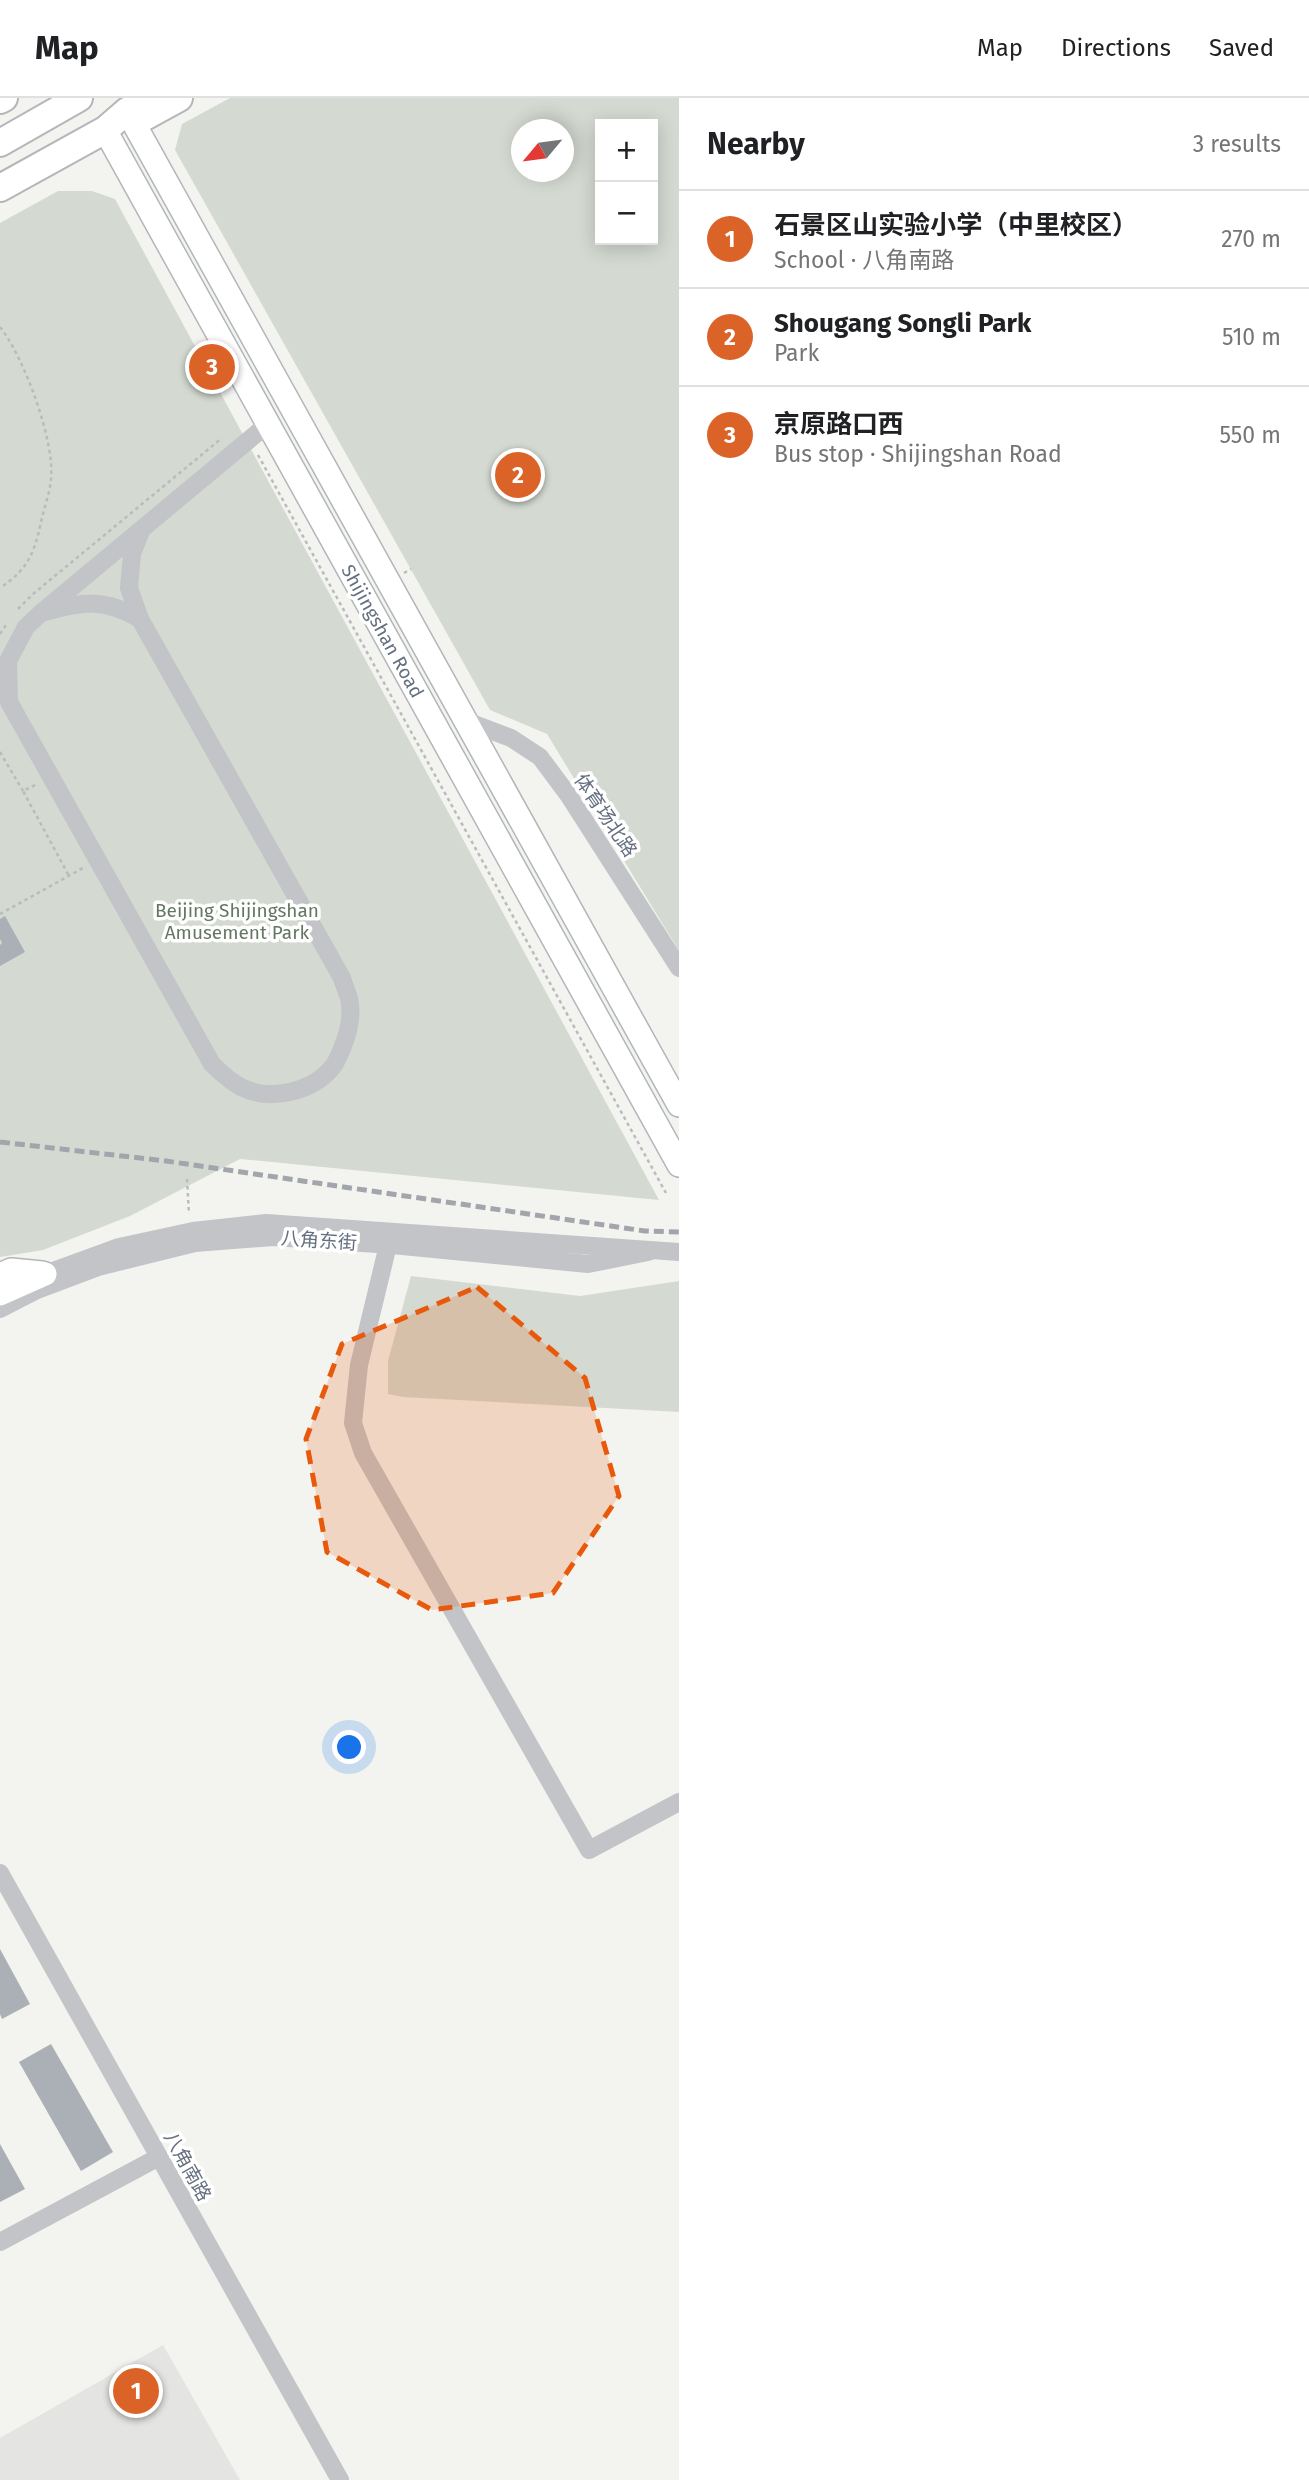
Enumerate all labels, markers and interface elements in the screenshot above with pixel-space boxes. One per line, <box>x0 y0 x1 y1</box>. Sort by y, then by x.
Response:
text: Map <box>35 28 99 68</box>
text: Map <box>977 34 1023 62</box>
text: Directions <box>1061 34 1171 62</box>
text: Saved <box>1209 34 1274 62</box>
north arrow <box>511 119 574 182</box>
map controls <box>595 119 658 245</box>
button: + <box>595 119 658 182</box>
text: Nearby <box>707 126 805 162</box>
text: 3 results <box>1193 130 1281 158</box>
button: − <box>595 182 658 245</box>
text: 石景区山实验小学（中里校区） <box>774 210 1138 241</box>
text: 1 <box>725 225 735 253</box>
text: 270 m <box>1221 225 1281 253</box>
text: School · 八角南路 <box>774 246 954 274</box>
text: Shougang Songli Park <box>774 308 1031 339</box>
text: 2 <box>724 323 736 351</box>
text: 510 m <box>1222 323 1281 351</box>
text: Park <box>774 339 819 367</box>
pin: 3 <box>189 341 235 393</box>
text: 京原路口西 <box>774 409 904 440</box>
text: 3 <box>724 421 736 449</box>
text: 550 m <box>1219 421 1281 449</box>
text: Bus stop · Shijingshan Road <box>774 440 1062 468</box>
pin: 2 <box>495 449 541 501</box>
street label: Shijingshan Road <box>336 561 429 702</box>
street label: 体育场北路 <box>569 769 642 861</box>
park label: Beijing Shijingshan Amusement Park <box>155 899 319 944</box>
street label: 八角东街 <box>280 1226 358 1255</box>
your location <box>332 1730 366 1764</box>
street label: 八角南路 <box>159 2127 216 2205</box>
pin: 1 <box>113 2365 159 2417</box>

